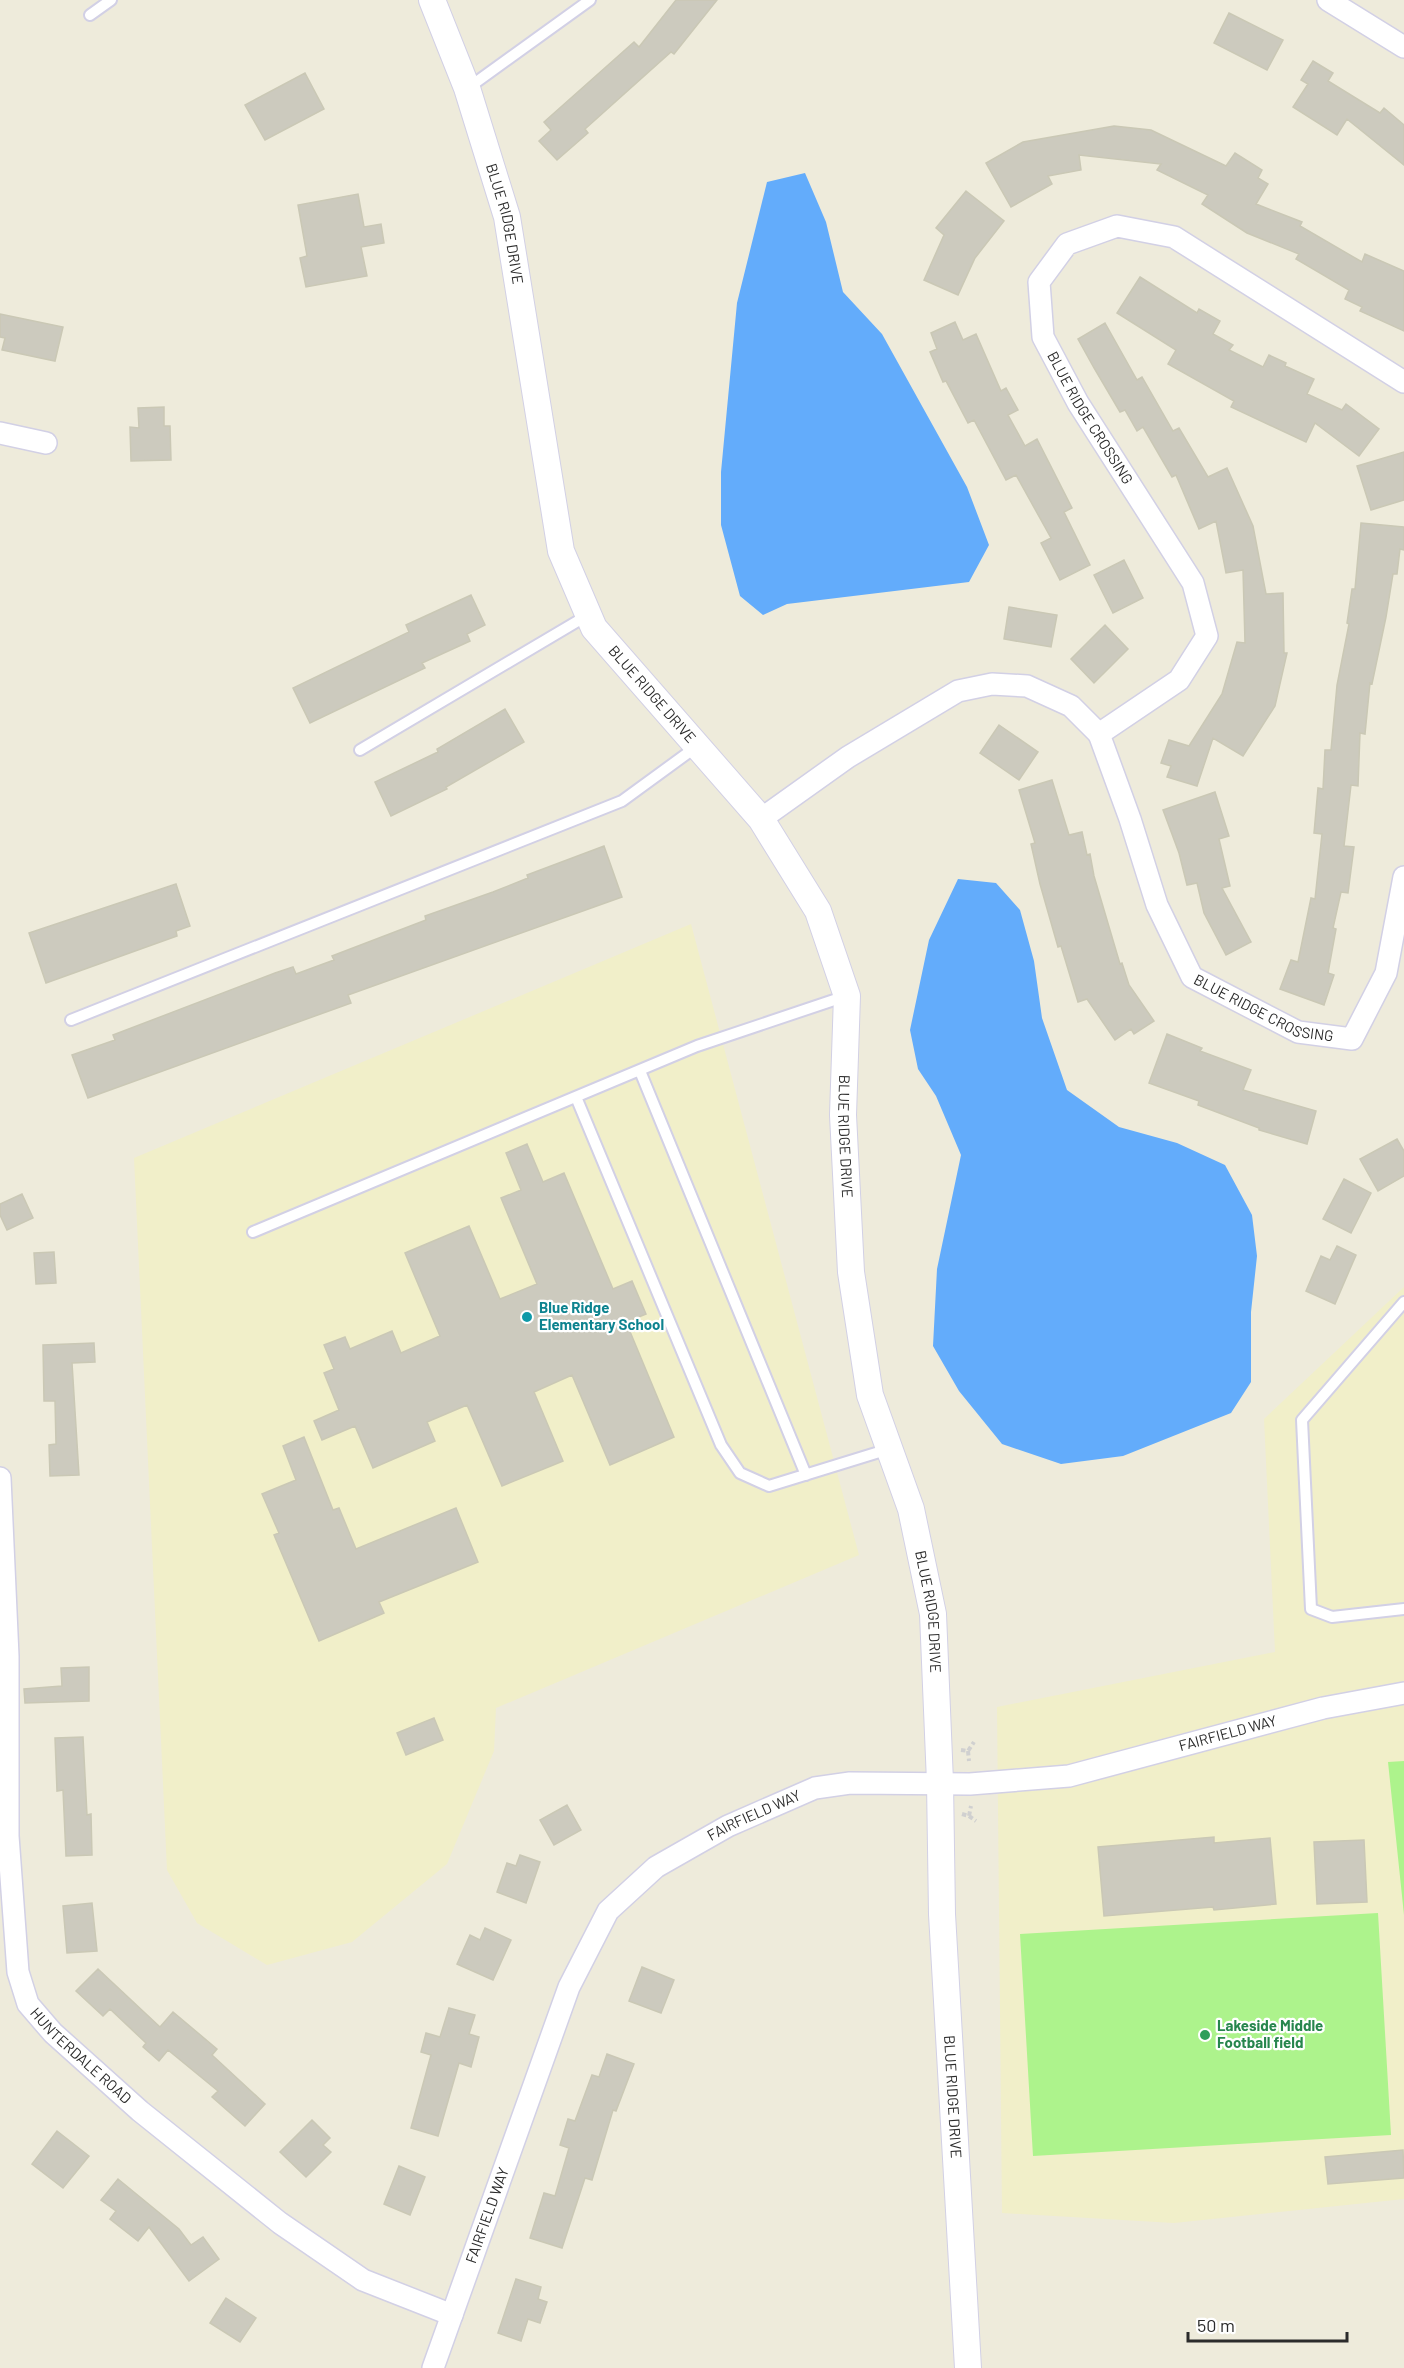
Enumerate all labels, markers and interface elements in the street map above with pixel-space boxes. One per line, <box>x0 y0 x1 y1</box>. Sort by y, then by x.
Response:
street label: BLUE RIDGE DRIVE <box>483 161 528 285</box>
street label: BLUE RIDGE CROSSING <box>1044 348 1137 487</box>
street label: BLUE RIDGE DRIVE <box>605 641 700 746</box>
street label: BLUE RIDGE CROSSING <box>1191 970 1335 1045</box>
street label: BLUE RIDGE DRIVE <box>835 1074 857 1198</box>
place label: Blue Ridge Elementary School <box>539 1298 664 1333</box>
marker: Blue Ridge Elementary School <box>520 1310 534 1324</box>
street label: BLUE RIDGE DRIVE <box>912 1549 945 1673</box>
street label: FAIRFIELD WAY <box>1177 1711 1279 1754</box>
street label: FAIRFIELD WAY <box>704 1785 803 1844</box>
street label: HUNTERDALE ROAD <box>27 2003 135 2107</box>
place label: Lakeside Middle Football field <box>1217 2016 1323 2051</box>
marker: Lakeside Middle Football field <box>1198 2028 1212 2042</box>
street label: BLUE RIDGE DRIVE <box>941 2035 966 2159</box>
street label: FAIRFIELD WAY <box>461 2165 512 2266</box>
scale bar <box>1188 2305 1347 2343</box>
text: 50 m <box>1197 2314 1235 2336</box>

